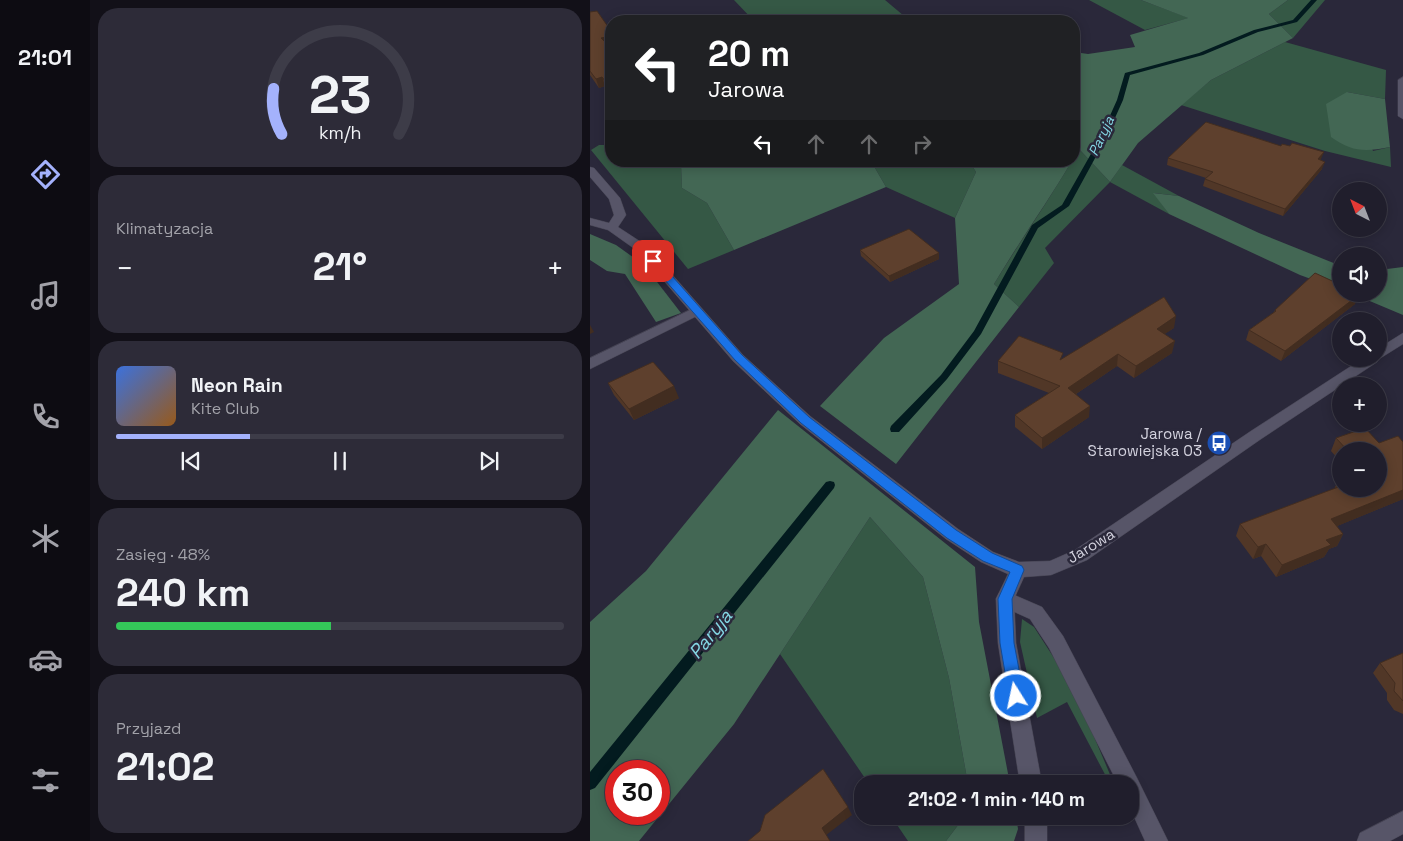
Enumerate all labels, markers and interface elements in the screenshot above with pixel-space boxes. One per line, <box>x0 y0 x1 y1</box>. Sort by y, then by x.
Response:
text: 20 m <box>708 32 790 76</box>
icon: left <box>625 35 690 100</box>
text: 21:01 <box>18 43 72 71</box>
text: 23 <box>309 62 371 128</box>
text: Jarowa <box>708 75 785 103</box>
water label: Paryja <box>1084 112 1118 159</box>
text: km/h <box>319 121 361 144</box>
icon: left <box>749 130 777 158</box>
icon: ahead <box>802 130 830 158</box>
icon: ahead <box>855 130 883 158</box>
icon: right <box>908 130 936 158</box>
icon: directions <box>28 157 63 192</box>
north arrow <box>1332 182 1388 238</box>
map controls <box>1332 182 1387 497</box>
text: Klimatyzacja <box>116 218 213 239</box>
pin <box>632 240 674 282</box>
text: 21° <box>313 243 367 291</box>
icon: arrive <box>639 247 667 275</box>
button: sound <box>1332 247 1387 302</box>
text: − <box>116 250 133 286</box>
text: + <box>547 250 564 286</box>
icon: music <box>28 278 63 313</box>
button: search <box>1332 312 1387 367</box>
text: Neon Rain <box>191 373 283 398</box>
button: + <box>1332 377 1387 432</box>
text: Kite Club <box>191 398 260 419</box>
icon: phone <box>28 399 63 434</box>
place label: Jarowa / Starowiejska 03 <box>1088 424 1202 460</box>
bus stop icon: Jarowa / Starowiejska 03 <box>1206 430 1232 456</box>
button: − <box>1332 442 1387 497</box>
icon: previous <box>177 447 205 475</box>
icon: pause <box>326 447 354 475</box>
icon: next <box>475 447 503 475</box>
icon: climate <box>28 521 63 556</box>
street label: Jarowa <box>1063 524 1118 567</box>
text: Zasięg · 48% <box>116 544 210 565</box>
text: 240 km <box>116 569 250 617</box>
water label: Paryja <box>683 604 738 664</box>
icon: car <box>28 642 63 677</box>
position arrow <box>989 669 1041 721</box>
text: Przyjazd <box>116 718 181 739</box>
text: 21:02 <box>116 743 214 791</box>
speed limit sign: 30 <box>605 760 670 825</box>
icon: filters <box>28 763 63 798</box>
text: 21:02 · 1 min · 140 m <box>908 787 1085 812</box>

